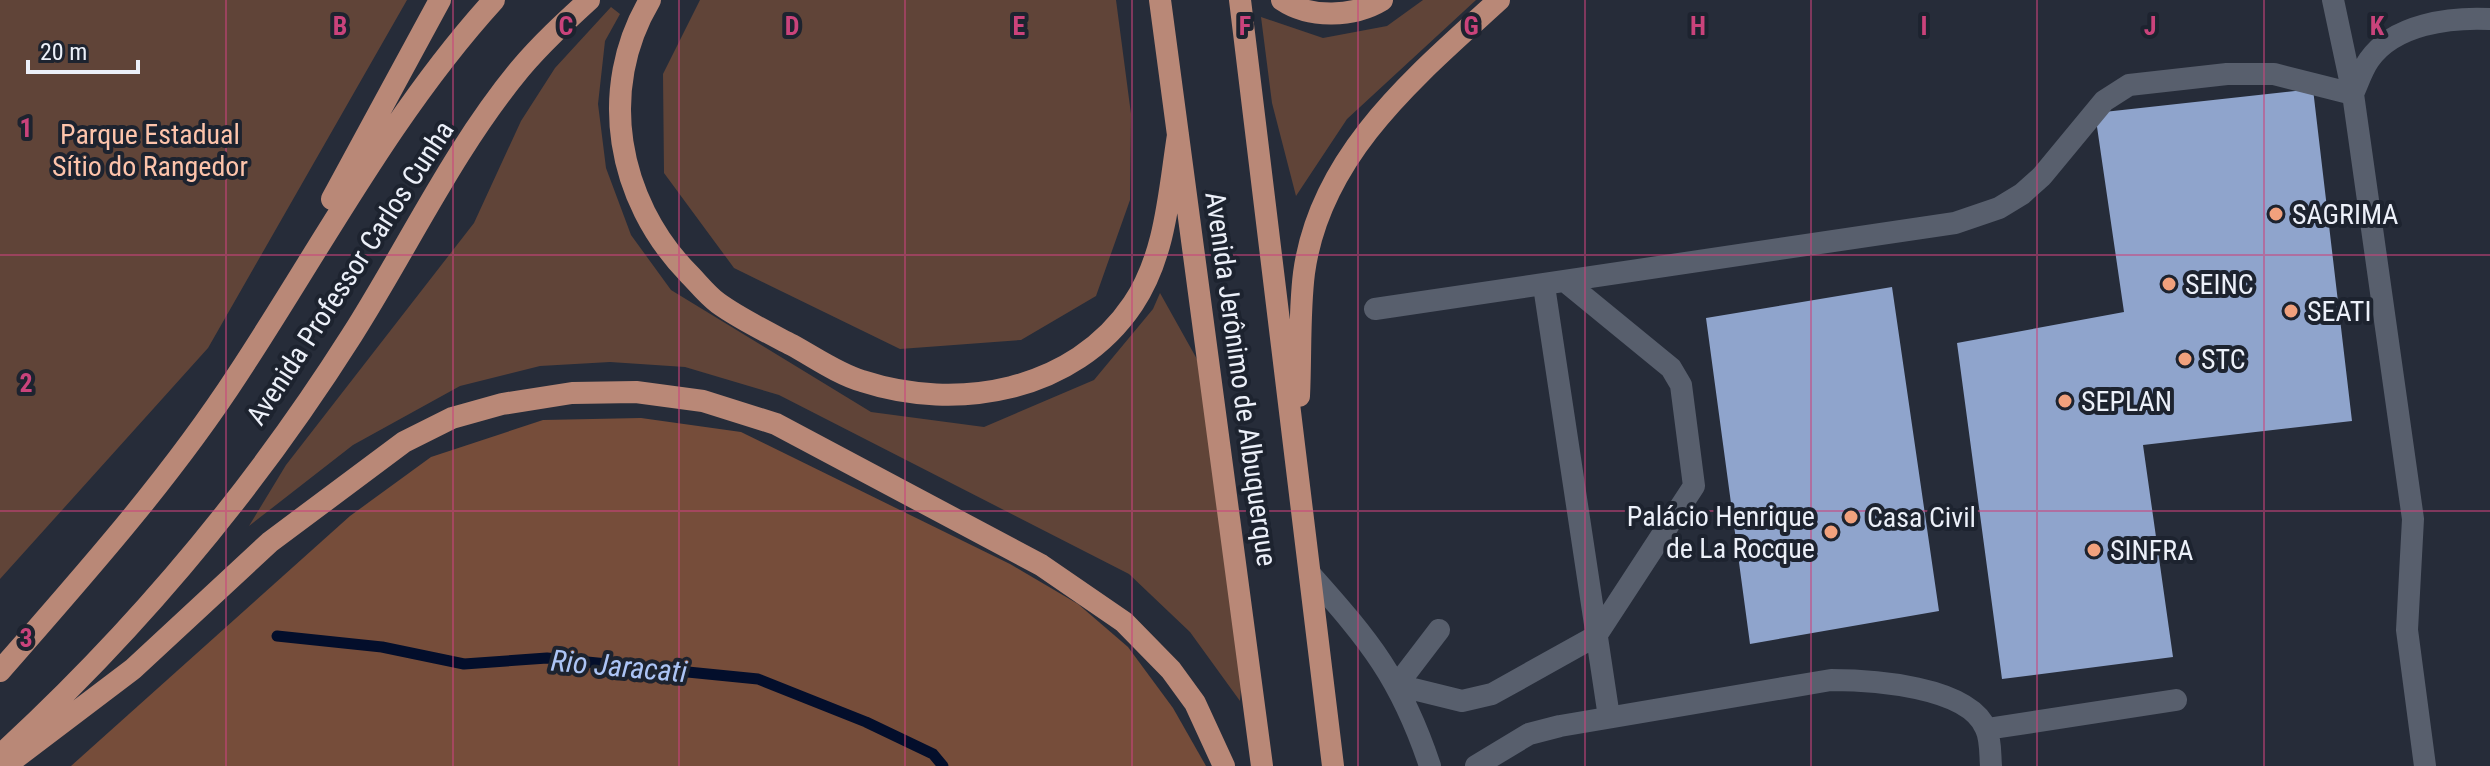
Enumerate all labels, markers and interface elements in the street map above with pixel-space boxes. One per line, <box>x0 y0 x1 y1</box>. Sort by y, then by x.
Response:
text: B <box>333 11 347 41</box>
text: C <box>559 11 574 41</box>
text: D <box>785 11 799 41</box>
text: E <box>1013 11 1026 41</box>
text: F <box>1239 11 1251 41</box>
text: G <box>1463 11 1479 41</box>
text: H <box>1690 11 1706 41</box>
text: I <box>1920 11 1928 41</box>
text: J <box>2144 11 2156 41</box>
text: K <box>2370 11 2385 41</box>
scale bar <box>28 24 138 74</box>
text: 20 m <box>40 38 87 66</box>
text: 1 <box>19 113 33 143</box>
street label: Avenida Professor Carlos Cunha <box>239 115 461 431</box>
park label: Parque Estadual Sítio do Rangedor <box>52 118 248 183</box>
street label: Avenida Jerônimo de Albuquerque <box>1198 190 1284 568</box>
place label: SAGRIMA <box>2292 198 2398 231</box>
marker: SAGRIMA <box>2267 205 2285 223</box>
place label: SEINC <box>2185 268 2254 301</box>
marker: SEINC <box>2160 275 2178 293</box>
place label: SEATI <box>2307 295 2371 328</box>
marker: SEATI <box>2282 302 2300 320</box>
place label: STC <box>2201 343 2246 376</box>
marker: STC <box>2176 350 2194 368</box>
text: 2 <box>19 368 33 398</box>
place label: SEPLAN <box>2081 385 2172 418</box>
marker: SEPLAN <box>2056 392 2074 410</box>
place label: Palácio Henrique de La Rocque <box>1627 500 1815 565</box>
place label: Casa Civil <box>1867 501 1976 534</box>
marker: Casa Civil <box>1842 508 1860 526</box>
marker: Palácio Henrique de La Rocque <box>1822 523 1840 541</box>
place label: SINFRA <box>2110 534 2193 567</box>
marker: SINFRA <box>2085 541 2103 559</box>
text: 3 <box>19 623 33 653</box>
water label: Rio Jaracati <box>550 643 689 689</box>

